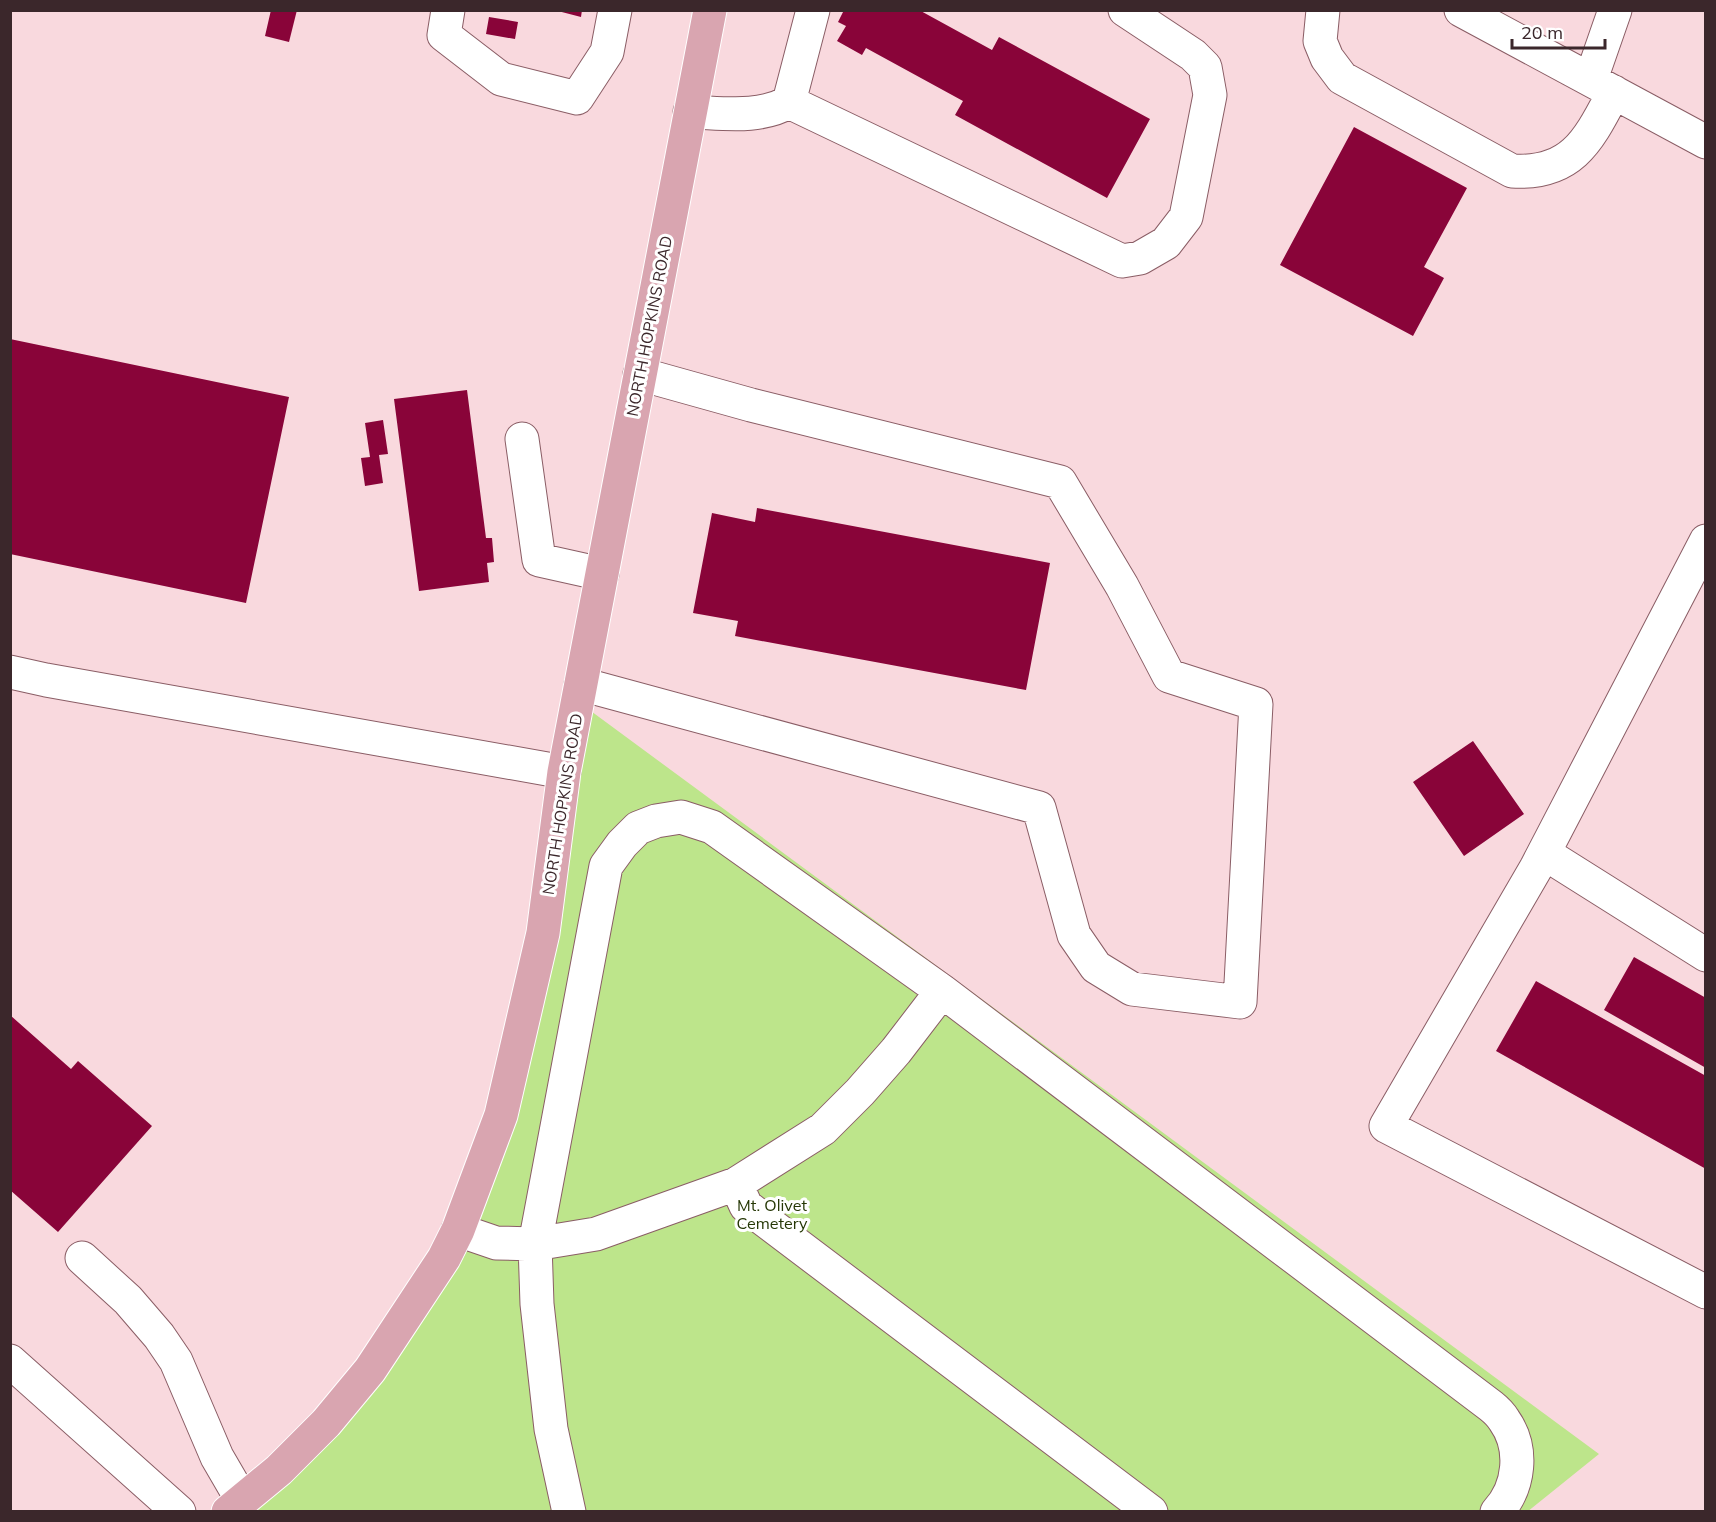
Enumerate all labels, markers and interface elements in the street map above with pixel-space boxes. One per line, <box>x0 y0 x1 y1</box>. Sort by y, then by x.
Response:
scale bar <box>1512 12 1605 50</box>
text: 20 m <box>1521 21 1563 44</box>
street label: NORTH HOPKINS ROAD <box>622 234 676 418</box>
street label: NORTH HOPKINS ROAD <box>538 712 586 896</box>
park label: Mt. Olivet Cemetery <box>737 1195 808 1233</box>

